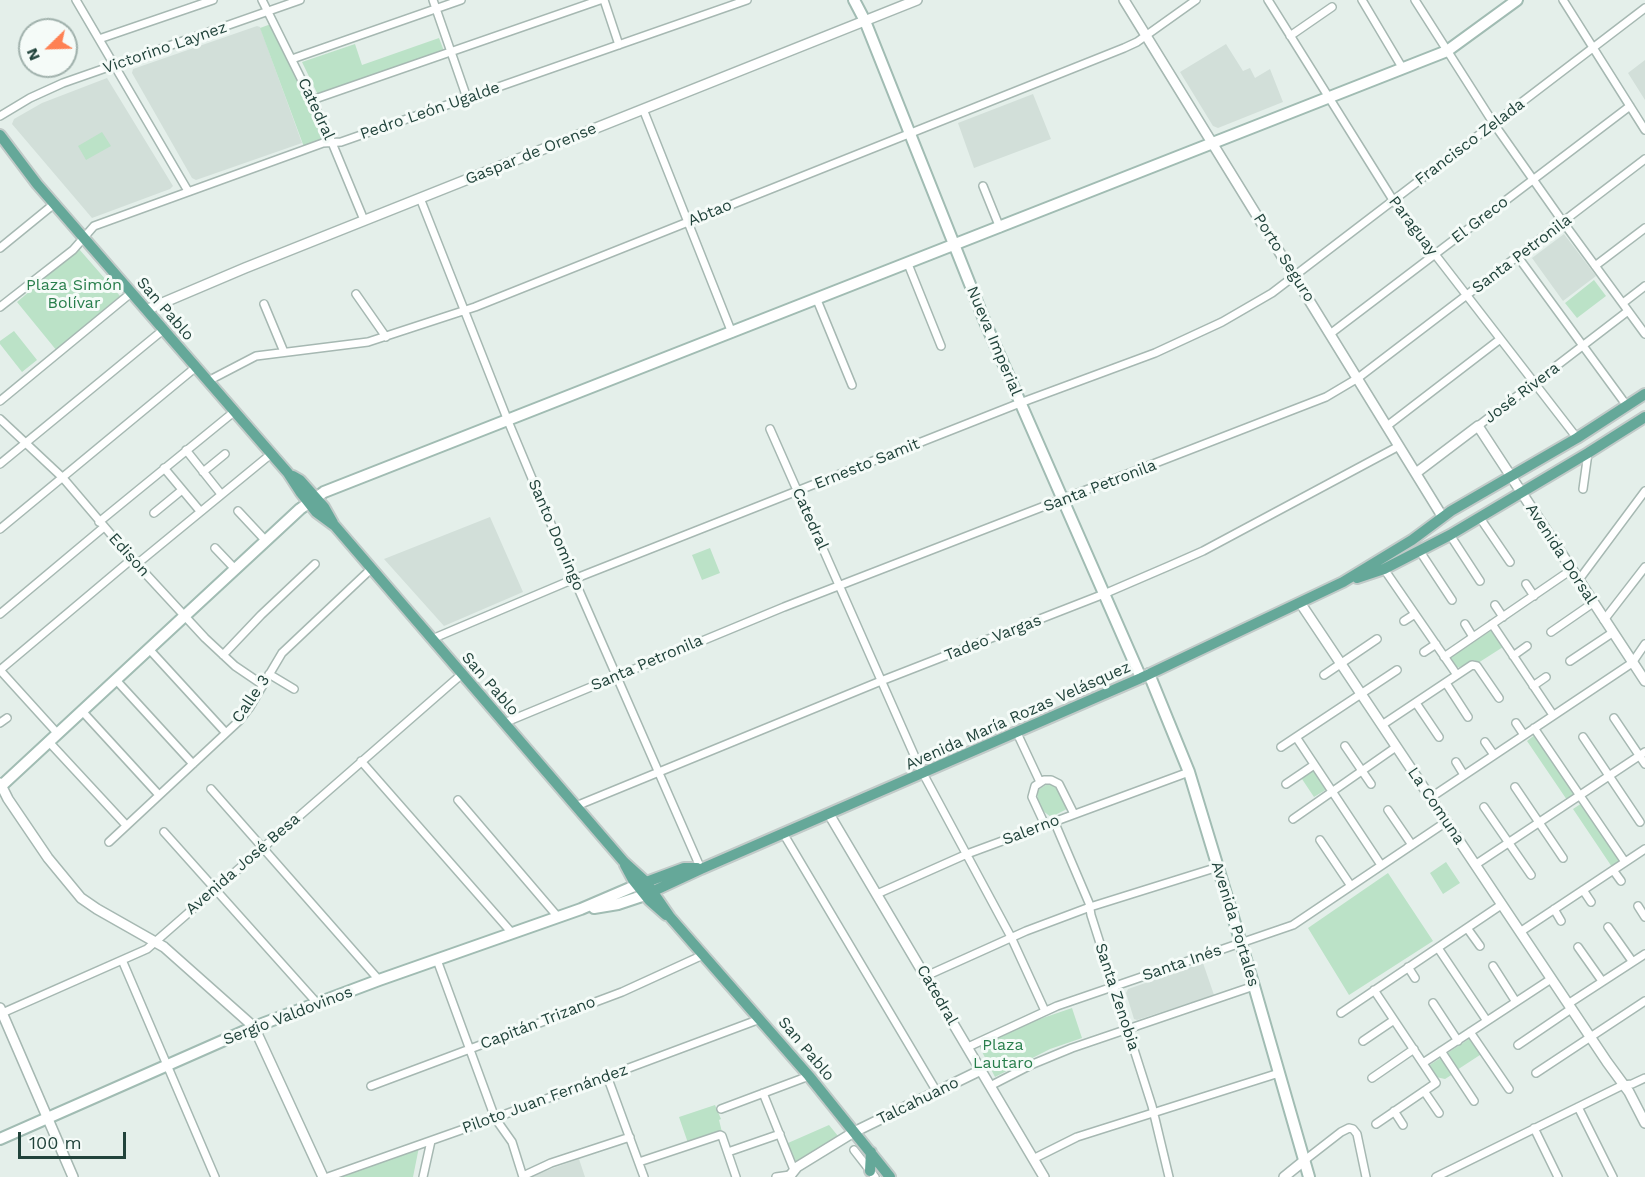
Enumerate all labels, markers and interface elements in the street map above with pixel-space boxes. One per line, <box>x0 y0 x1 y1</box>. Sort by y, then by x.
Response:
north arrow <box>18 18 78 78</box>
street label: Victorino Laynez <box>101 18 229 78</box>
text: N <box>22 45 44 64</box>
street label: Catedral <box>293 75 339 143</box>
street label: Pedro León Ugalde <box>358 78 502 144</box>
street label: Francisco Zelada <box>1412 95 1528 189</box>
street label: Gaspar de Orense <box>463 119 599 189</box>
street label: El Greco <box>1448 192 1512 248</box>
street label: Paraguay <box>1384 193 1442 259</box>
street label: Abtao <box>685 196 735 230</box>
street label: Porto Seguro <box>1249 210 1319 306</box>
street label: Santa Petronila <box>1469 210 1575 298</box>
street label: San Pablo <box>132 273 198 345</box>
park label: Plaza Simón Bolívar <box>26 275 122 313</box>
street label: Nueva Imperial <box>962 283 1026 399</box>
street label: José Rivera <box>1481 358 1563 428</box>
street label: Ernesto Samit <box>812 434 922 494</box>
street label: Santa Petronila <box>1041 456 1159 516</box>
street label: Santo Domingo <box>524 476 588 594</box>
street label: Catedral <box>788 485 832 553</box>
street label: Avenida Dorsal <box>1521 500 1601 608</box>
street label: Edison <box>104 529 154 581</box>
street label: Tadeo Vargas <box>942 611 1044 665</box>
street label: Santa Petronila <box>588 631 706 695</box>
street label: San Pablo <box>457 648 523 720</box>
street label: Avenida María Rozas Velásquez <box>902 658 1134 774</box>
street label: Calle 3 <box>228 671 274 727</box>
street label: La Comuna <box>1403 764 1469 848</box>
street label: Avenida José Besa <box>182 809 304 919</box>
street label: Salerno <box>1000 810 1062 850</box>
street label: Avenida Portales <box>1207 859 1263 989</box>
street label: Santa Zenobia <box>1091 941 1143 1053</box>
street label: Santa Inés <box>1140 941 1224 985</box>
street label: Catedral <box>912 962 962 1028</box>
street label: Sergio Valdovinos <box>221 982 355 1050</box>
street label: Capitán Trizano <box>478 992 598 1054</box>
street label: San Pablo <box>774 1013 838 1085</box>
park label: Plaza Lautaro <box>973 1035 1033 1073</box>
street label: Piloto Juan Fernández <box>460 1060 630 1138</box>
street label: Talcahuano <box>874 1073 962 1129</box>
scale bar <box>21 1120 129 1158</box>
text: 100 m <box>29 1132 82 1153</box>

